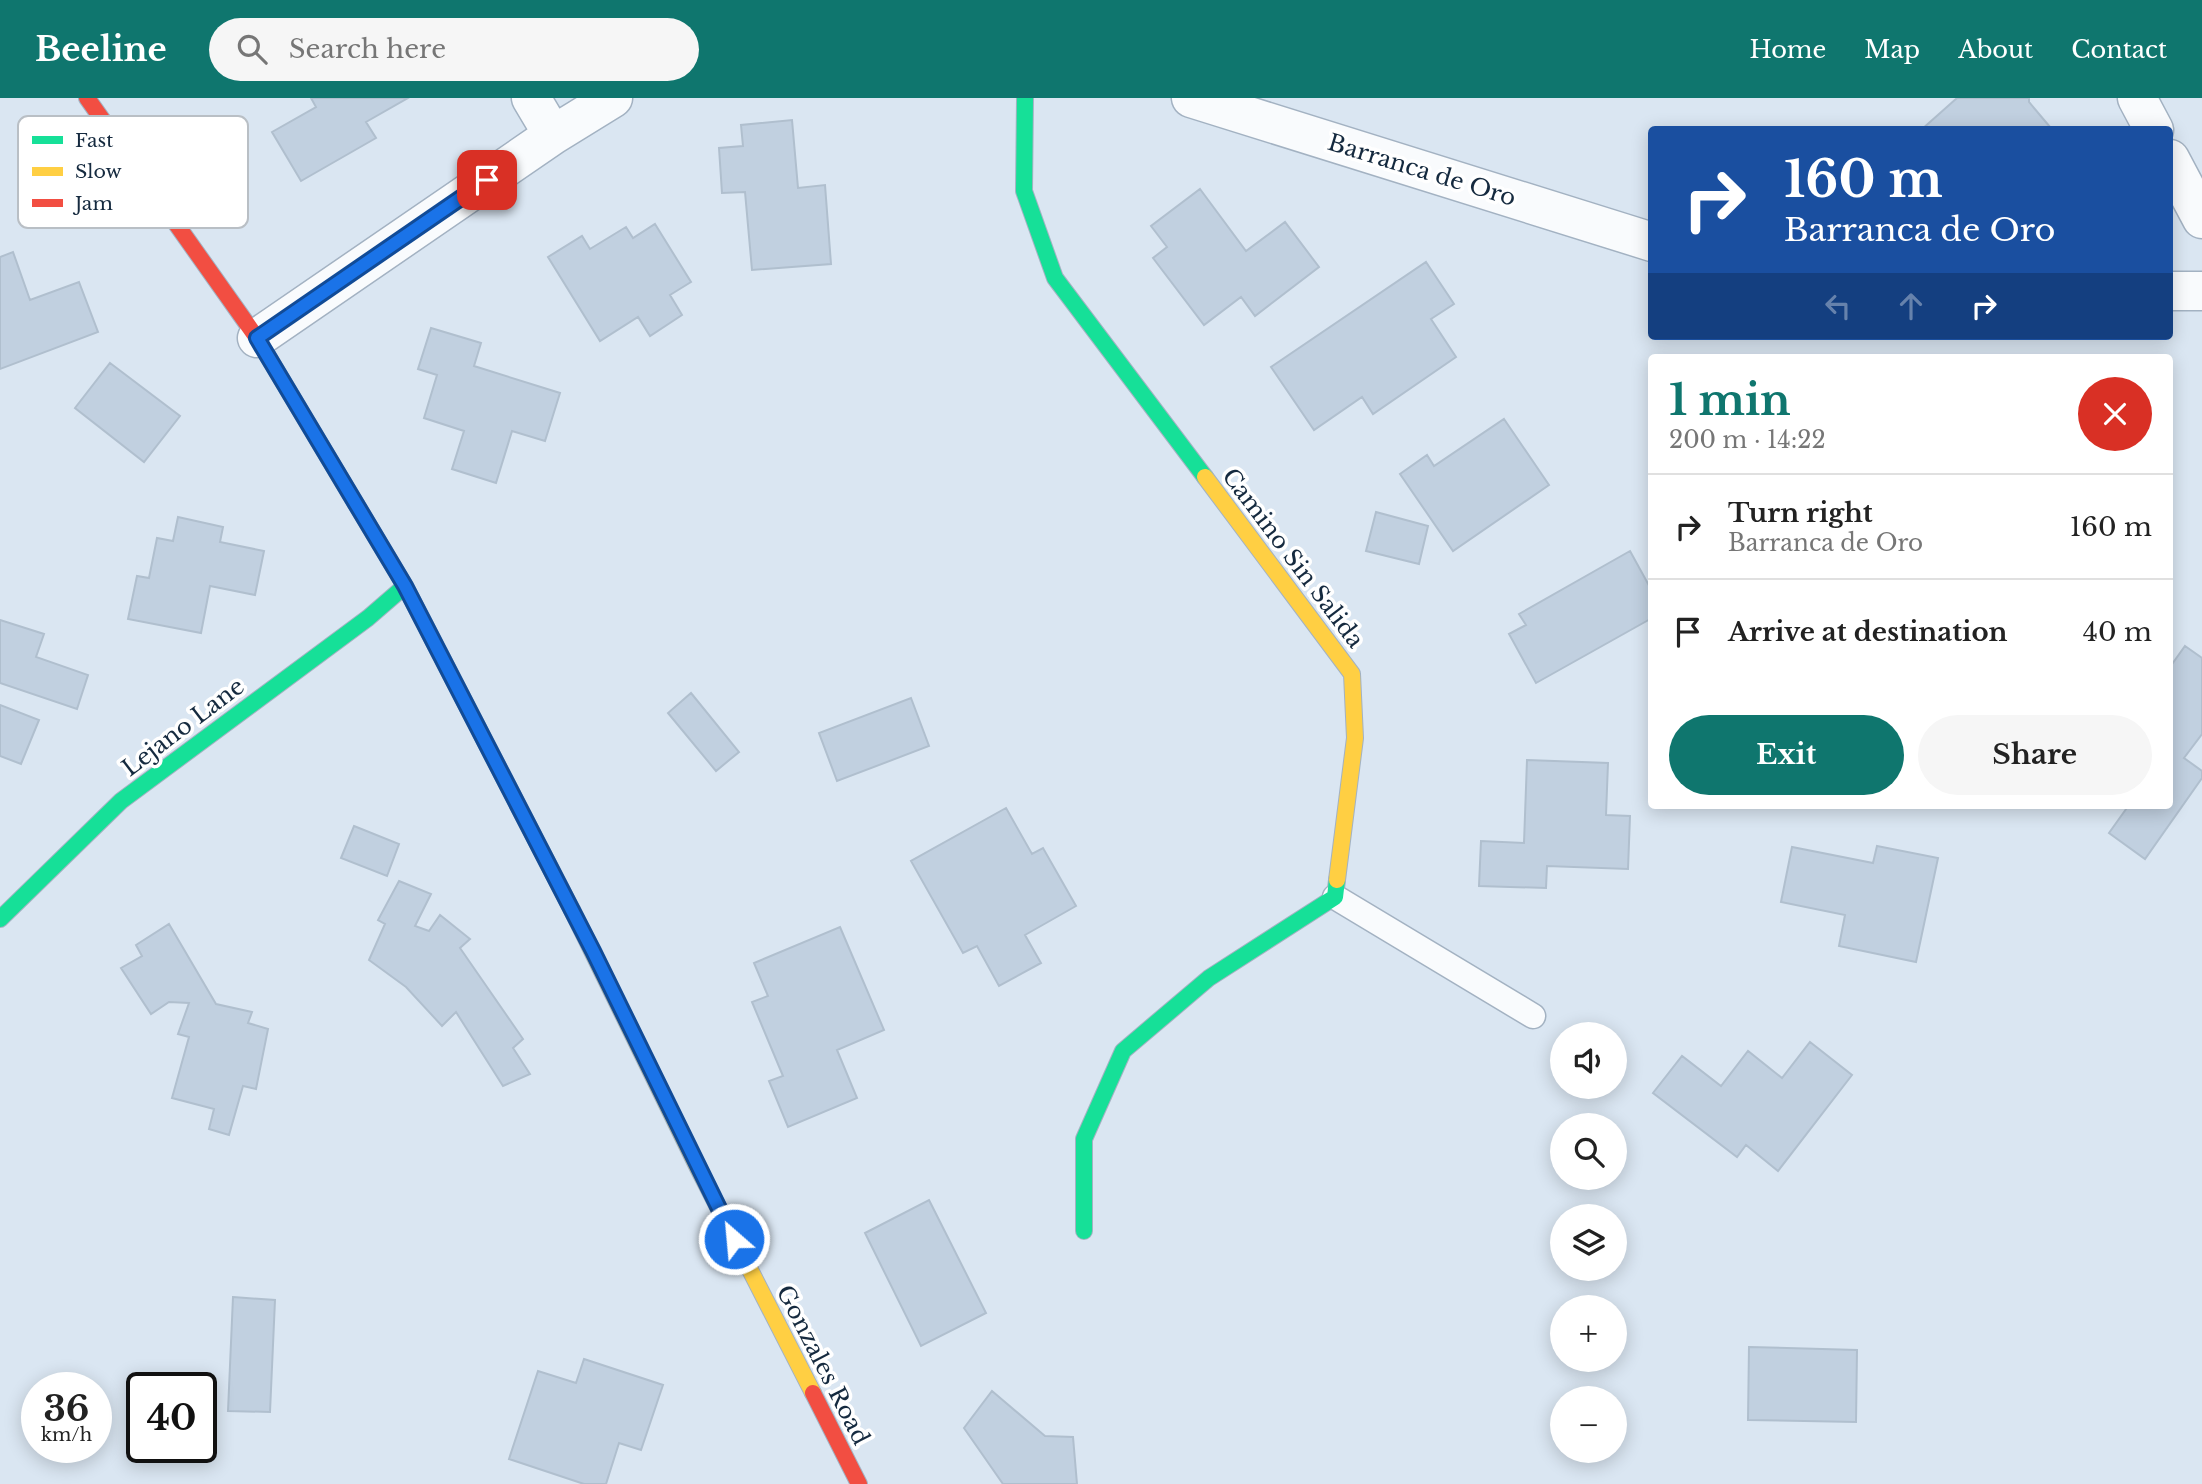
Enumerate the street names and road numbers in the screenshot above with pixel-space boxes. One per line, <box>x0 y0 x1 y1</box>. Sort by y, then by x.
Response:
street label: Barranca de Oro <box>1325 128 1519 212</box>
street label: Camino Sin Salida <box>1216 463 1370 653</box>
street label: Lejano Lane <box>116 672 250 782</box>
street label: Gonzales Road <box>771 1281 875 1449</box>

